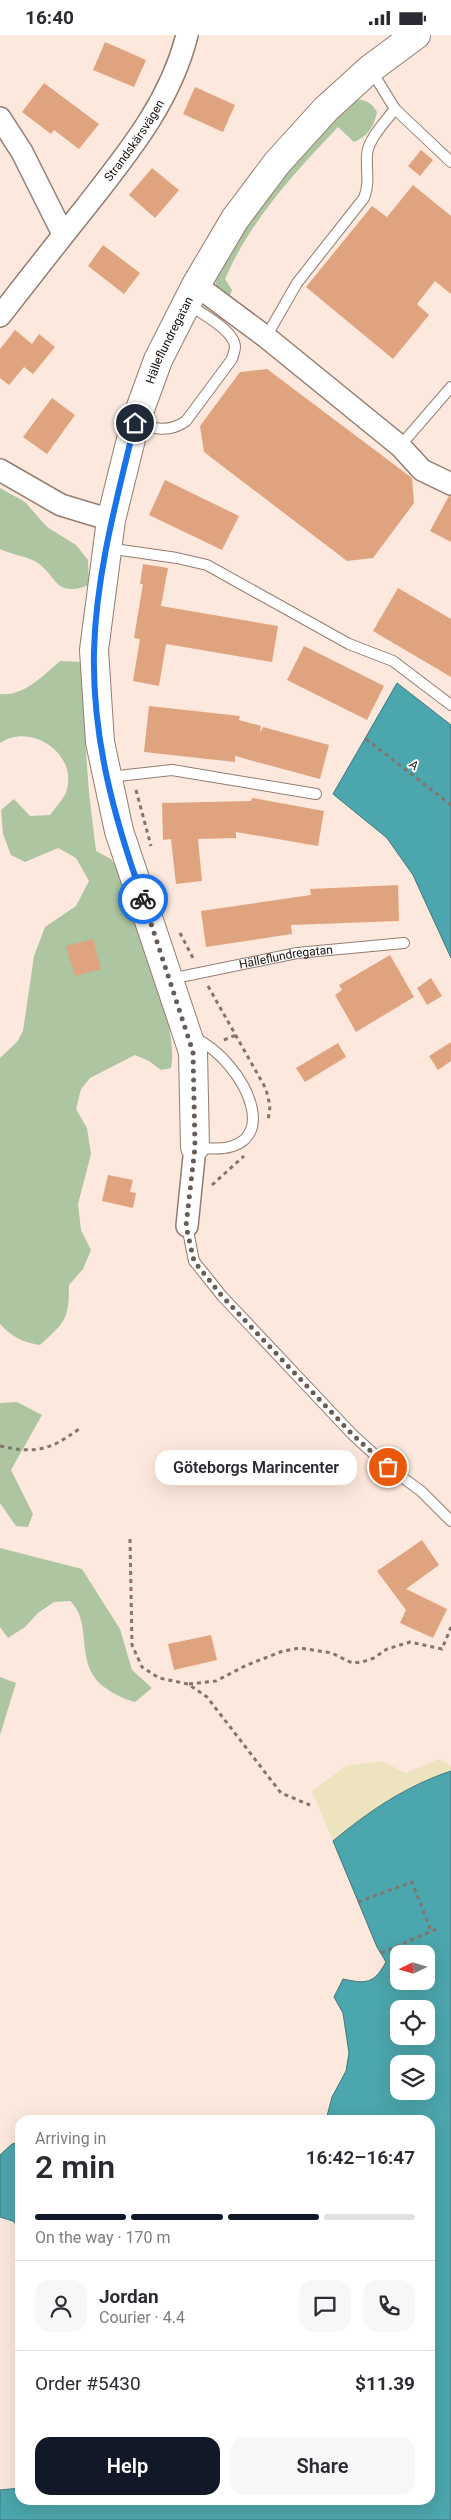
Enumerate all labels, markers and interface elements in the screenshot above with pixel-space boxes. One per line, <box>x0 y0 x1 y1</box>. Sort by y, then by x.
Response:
text: 16:40 <box>25 6 74 29</box>
street label: Strandskärsvägen <box>101 97 167 184</box>
street label: Hälleflundregatan <box>143 294 196 386</box>
pin <box>114 402 156 444</box>
icon: home <box>121 409 149 437</box>
street label: A <box>407 757 422 773</box>
courier <box>118 874 168 924</box>
icon: bike <box>129 885 157 913</box>
street label: Hälleflundregatan <box>238 943 333 972</box>
pin <box>367 1446 409 1488</box>
callout: Göteborgs Marincenter <box>155 1449 358 1485</box>
icon: bag <box>374 1453 402 1481</box>
text: Göteborgs Marincenter <box>173 1458 339 1477</box>
north arrow <box>390 1945 435 1990</box>
map controls <box>390 1945 435 2100</box>
button: locate <box>390 2000 435 2045</box>
button: layers <box>390 2055 435 2100</box>
text: Arriving in <box>35 2129 106 2148</box>
text: 16:42–16:47 <box>306 2146 415 2169</box>
text: 2 min <box>35 2148 115 2186</box>
text: On the way · 170 m <box>35 2228 171 2247</box>
button: person <box>35 2280 87 2332</box>
button: chat <box>299 2280 351 2332</box>
button: phone <box>363 2280 415 2332</box>
text: Jordan <box>99 2285 159 2308</box>
text: Courier · 4.4 <box>99 2308 185 2327</box>
text: Order #5430 <box>35 2372 141 2395</box>
text: $11.39 <box>355 2372 415 2395</box>
button: Help <box>35 2437 220 2495</box>
button: Share <box>230 2437 415 2495</box>

